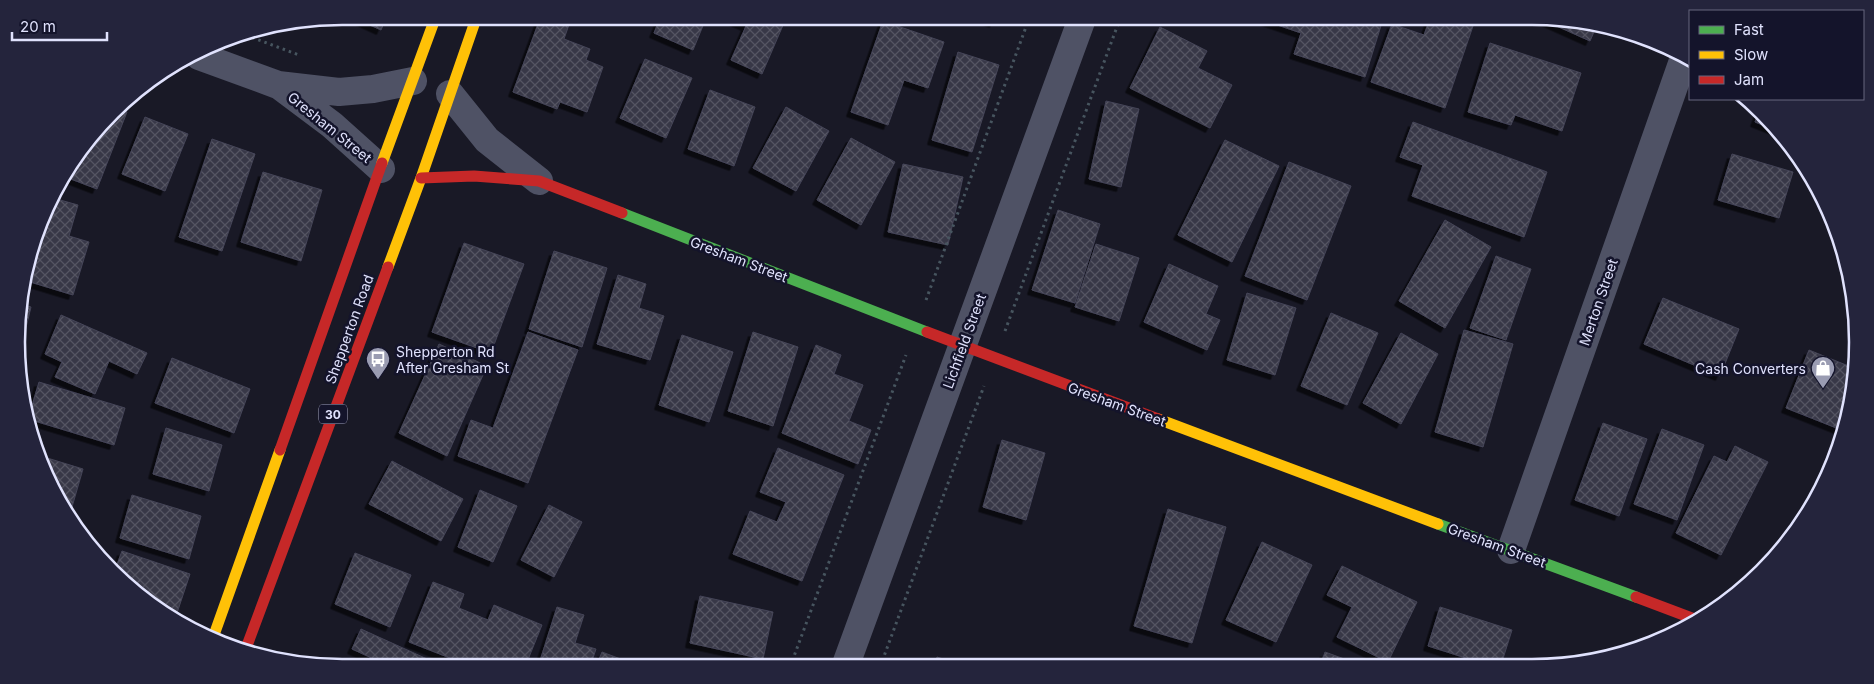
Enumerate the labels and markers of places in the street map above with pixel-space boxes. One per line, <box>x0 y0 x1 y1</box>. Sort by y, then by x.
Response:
place label: Shepperton Rd After Gresham St <box>396 343 510 376</box>
bus stop icon: Shepperton Rd After Gresham St <box>365 346 391 380</box>
shop icon: Cash Converters <box>1810 355 1836 389</box>
place label: Cash Converters <box>1695 360 1806 377</box>

